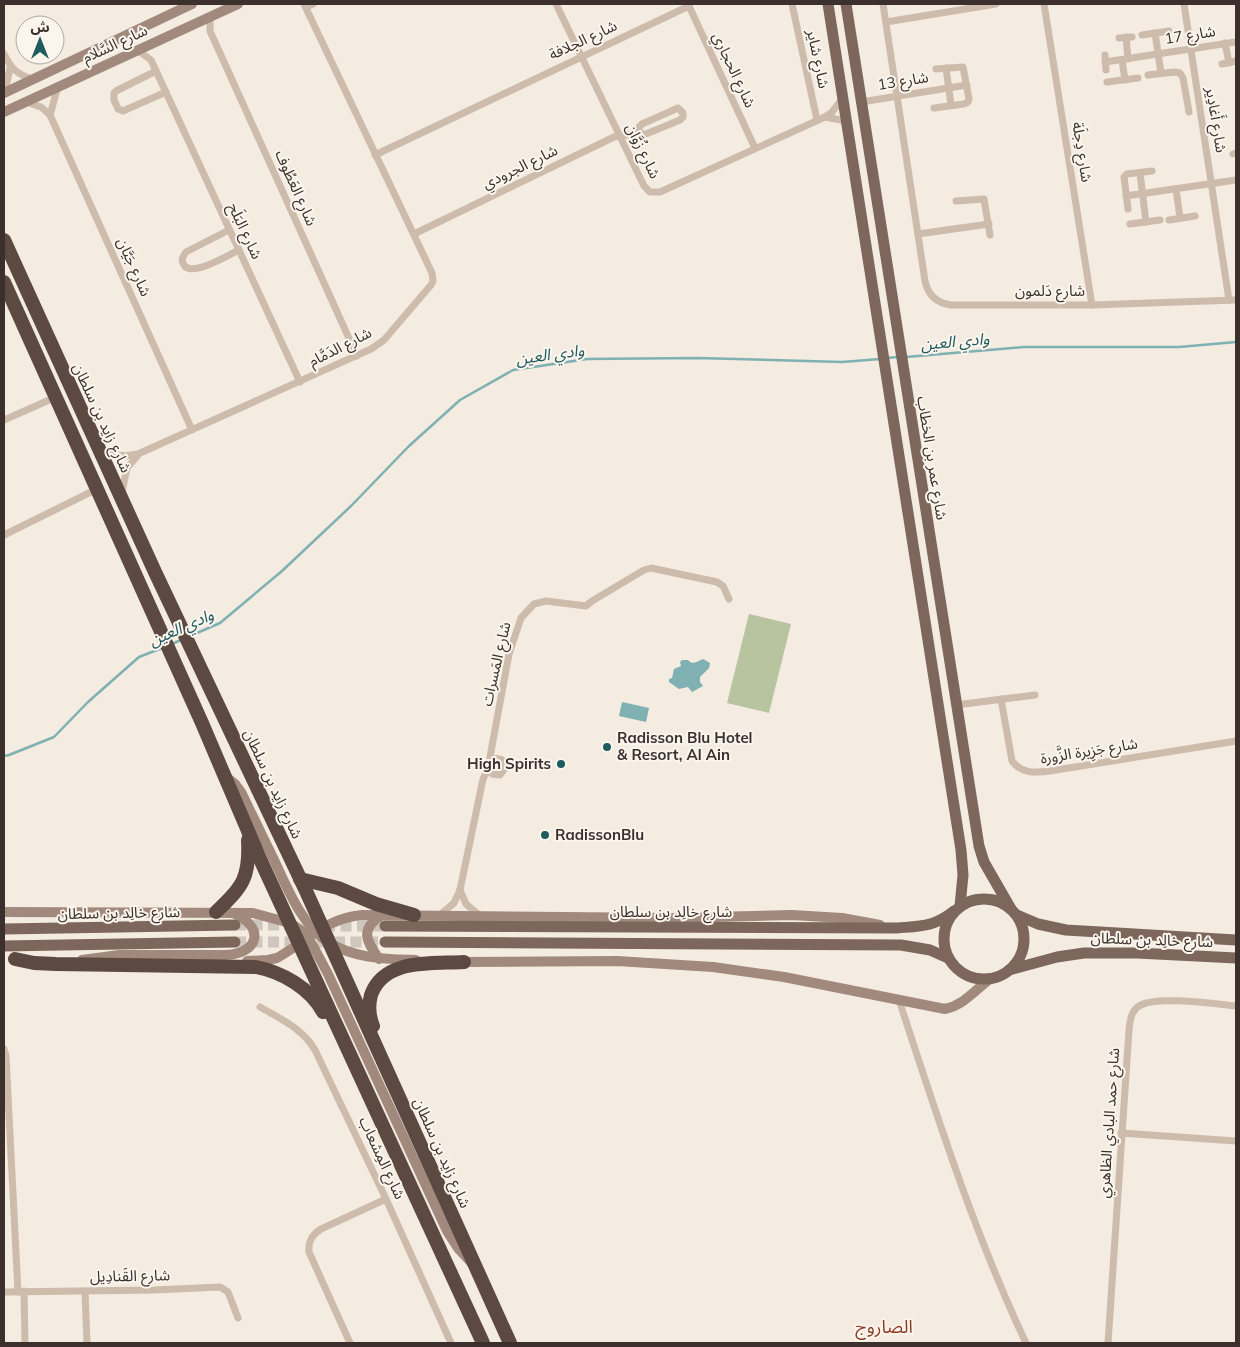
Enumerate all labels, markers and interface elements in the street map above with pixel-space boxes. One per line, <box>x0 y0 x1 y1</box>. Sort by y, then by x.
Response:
north arrow <box>15 15 65 65</box>
street label: شارع الجلافة <box>546 15 621 66</box>
text: ش <box>30 18 50 36</box>
street label: شارع السَّلام <box>79 20 152 70</box>
street label: شارع 17 <box>1163 21 1217 51</box>
street label: شارع شاير <box>800 27 834 91</box>
street label: شارع الحجاري <box>706 29 760 112</box>
street label: شارع 13 <box>876 67 930 97</box>
street label: شارع أَغادِير <box>1199 84 1233 155</box>
street label: شارع زُوَّان <box>619 120 665 183</box>
street label: شارع دِجلَة <box>1065 120 1097 184</box>
street label: شارع الجرودي <box>479 140 562 196</box>
street label: شارع العَطُوف <box>269 147 322 230</box>
street label: شارع البَلَح <box>221 200 267 263</box>
street label: شارع جَيَّان <box>110 235 156 301</box>
street label: شارع دَلمون <box>1015 281 1085 303</box>
street label: شارع الدَمَّام <box>305 323 376 373</box>
water label: وادي العين <box>920 328 991 358</box>
water label: وادي العين <box>514 339 586 372</box>
street label: شارع زايد بن سلطان <box>66 360 136 477</box>
street label: شارع عمر بن الخطاب <box>910 395 952 522</box>
water label: وادي العين <box>145 604 218 654</box>
street label: شارع المَسرات <box>477 620 517 709</box>
street label: شارع زايد بن سلطان <box>237 726 307 843</box>
place label: Radisson Blu Hotel & Resort, Al Ain <box>617 728 753 764</box>
street label: شارع جَزِيرة الزَّورة <box>1039 733 1140 771</box>
marker: Radisson Blu Hotel & Resort, Al Ain <box>601 741 613 753</box>
place label: High Spirits <box>467 754 551 773</box>
marker: High Spirits <box>555 758 567 770</box>
place label: RadissonBlu <box>555 825 644 844</box>
marker: RadissonBlu <box>539 829 551 841</box>
street label: شارع خالِد بن سلطان <box>58 902 181 926</box>
street label: شارع خالِد بن سلطان <box>610 902 733 924</box>
street label: شارع خالِد بن سلطان <box>1090 928 1214 954</box>
street label: شارع حمد البادي الظاهري <box>1094 1047 1126 1199</box>
street label: شارع زايد بن سلطان <box>407 1095 475 1212</box>
street label: شارع المِشعاب <box>352 1113 410 1204</box>
street label: شارع القَنادِيل <box>90 1265 171 1289</box>
district label: الصاروج <box>855 1315 913 1340</box>

